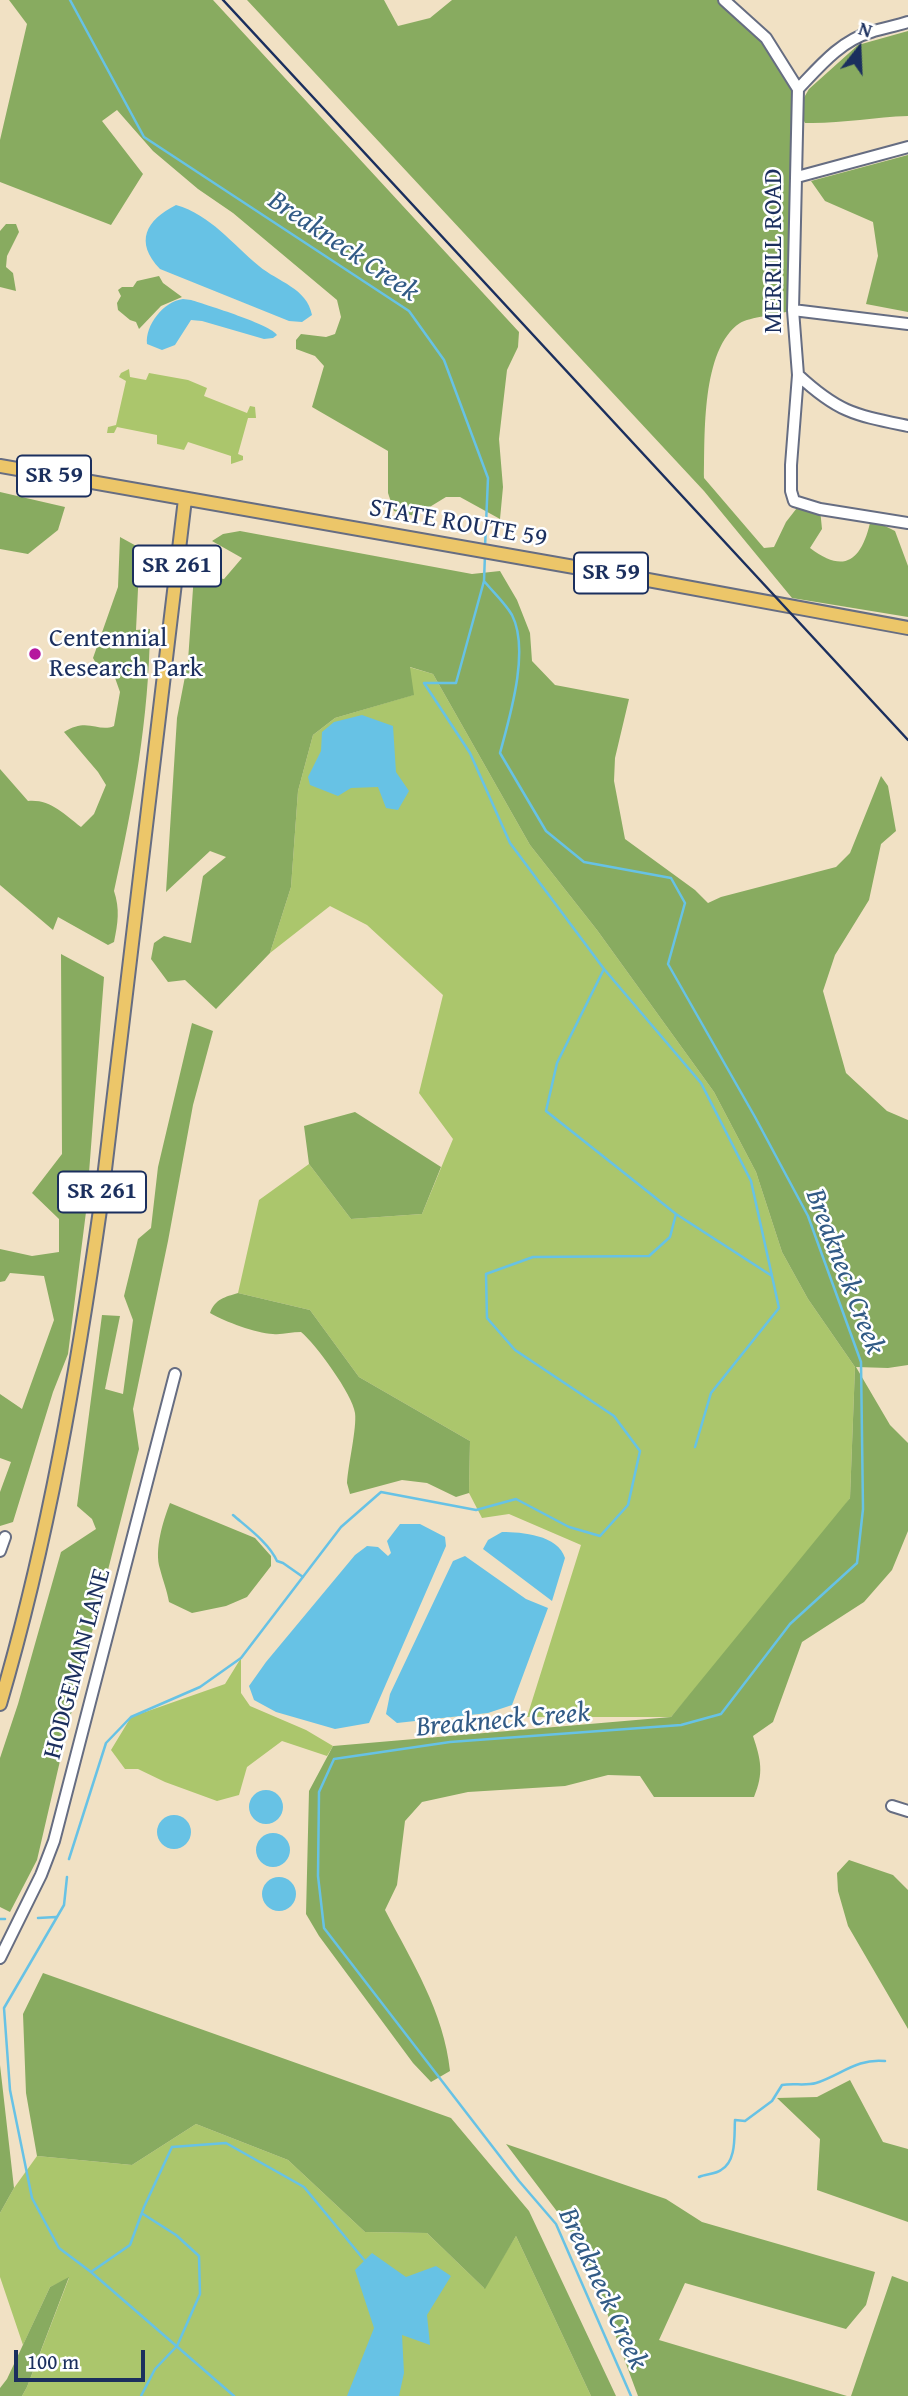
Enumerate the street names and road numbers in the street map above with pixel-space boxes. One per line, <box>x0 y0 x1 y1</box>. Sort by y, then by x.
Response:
street label: MERRILL ROAD <box>758 168 790 334</box>
road number: SR 59 <box>17 456 91 496</box>
street label: STATE ROUTE 59 <box>367 493 549 555</box>
road number: SR 261 <box>133 546 221 586</box>
road number: SR 59 <box>574 552 648 594</box>
road number: SR 261 <box>58 1172 146 1212</box>
street label: HODGEMAN LANE <box>38 1565 118 1763</box>

